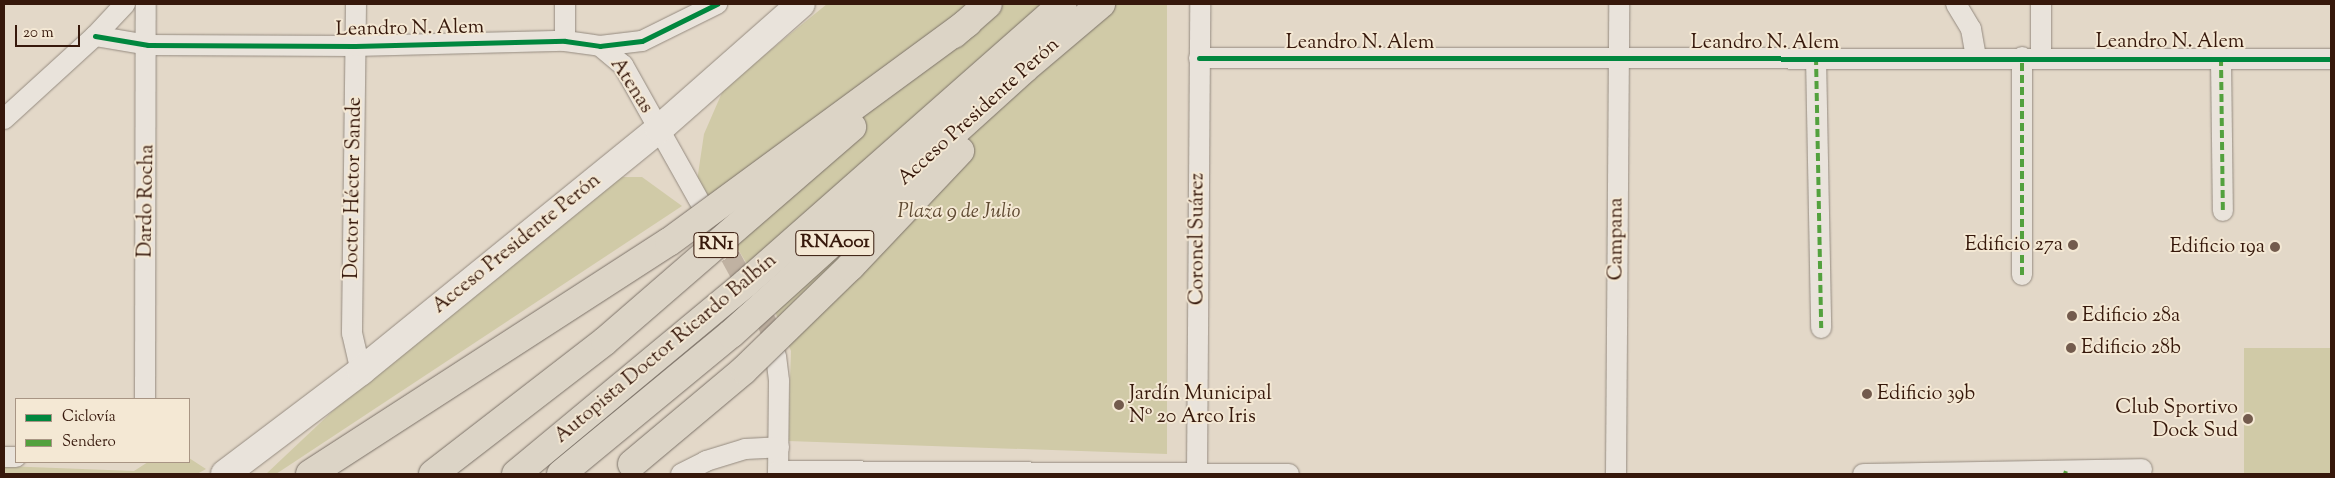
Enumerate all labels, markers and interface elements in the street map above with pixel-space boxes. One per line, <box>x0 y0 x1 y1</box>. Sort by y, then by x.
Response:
scale bar <box>18 15 82 47</box>
street label: Leandro N. Alem <box>336 16 484 42</box>
text: 20 m <box>23 23 54 44</box>
street label: Leandro N. Alem <box>2096 30 2244 54</box>
street label: Leandro N. Alem <box>1286 31 1434 55</box>
street label: Leandro N. Alem <box>1691 31 1839 55</box>
street label: Acceso Presidente Perón <box>893 33 1065 191</box>
street label: Atenas <box>604 54 658 118</box>
street label: Doctor Héctor Sande <box>340 97 368 279</box>
street label: Dardo Rocha <box>134 144 160 258</box>
street label: Acceso Presidente Perón <box>428 169 606 319</box>
street label: Coronel Suárez <box>1186 173 1210 305</box>
street label: Campana <box>1605 198 1629 280</box>
park label: Plaza 9 de Julio <box>898 200 1020 224</box>
road number: RNA001 <box>795 227 875 260</box>
road number: RN1 <box>692 228 740 262</box>
place label: Edificio 27a <box>1965 233 2063 257</box>
place label: Edificio 19a <box>2170 235 2265 259</box>
marker: Edificio 27a <box>2067 239 2079 251</box>
marker: Edificio 19a <box>2269 241 2281 253</box>
street label: Autopista Doctor Ricardo Balbín <box>550 249 782 449</box>
place label: Edificio 28a <box>2082 304 2180 328</box>
marker: Edificio 28a <box>2066 310 2078 322</box>
place label: Edificio 28b <box>2081 336 2181 360</box>
marker: Edificio 28b <box>2065 342 2077 354</box>
place label: Jardín Municipal Nº 20 Arco Iris <box>1129 382 1272 429</box>
place label: Edificio 39b <box>1877 382 1975 406</box>
marker: Edificio 39b <box>1861 388 1873 400</box>
place label: Club Sportivo Dock Sud <box>2115 396 2238 443</box>
legend <box>15 398 190 463</box>
marker: Jardín Municipal Nº 20 Arco Iris <box>1113 399 1125 411</box>
text: Ciclovía <box>62 407 116 428</box>
marker: Club Sportivo Dock Sud <box>2242 413 2254 425</box>
text: Sendero <box>62 432 116 453</box>

